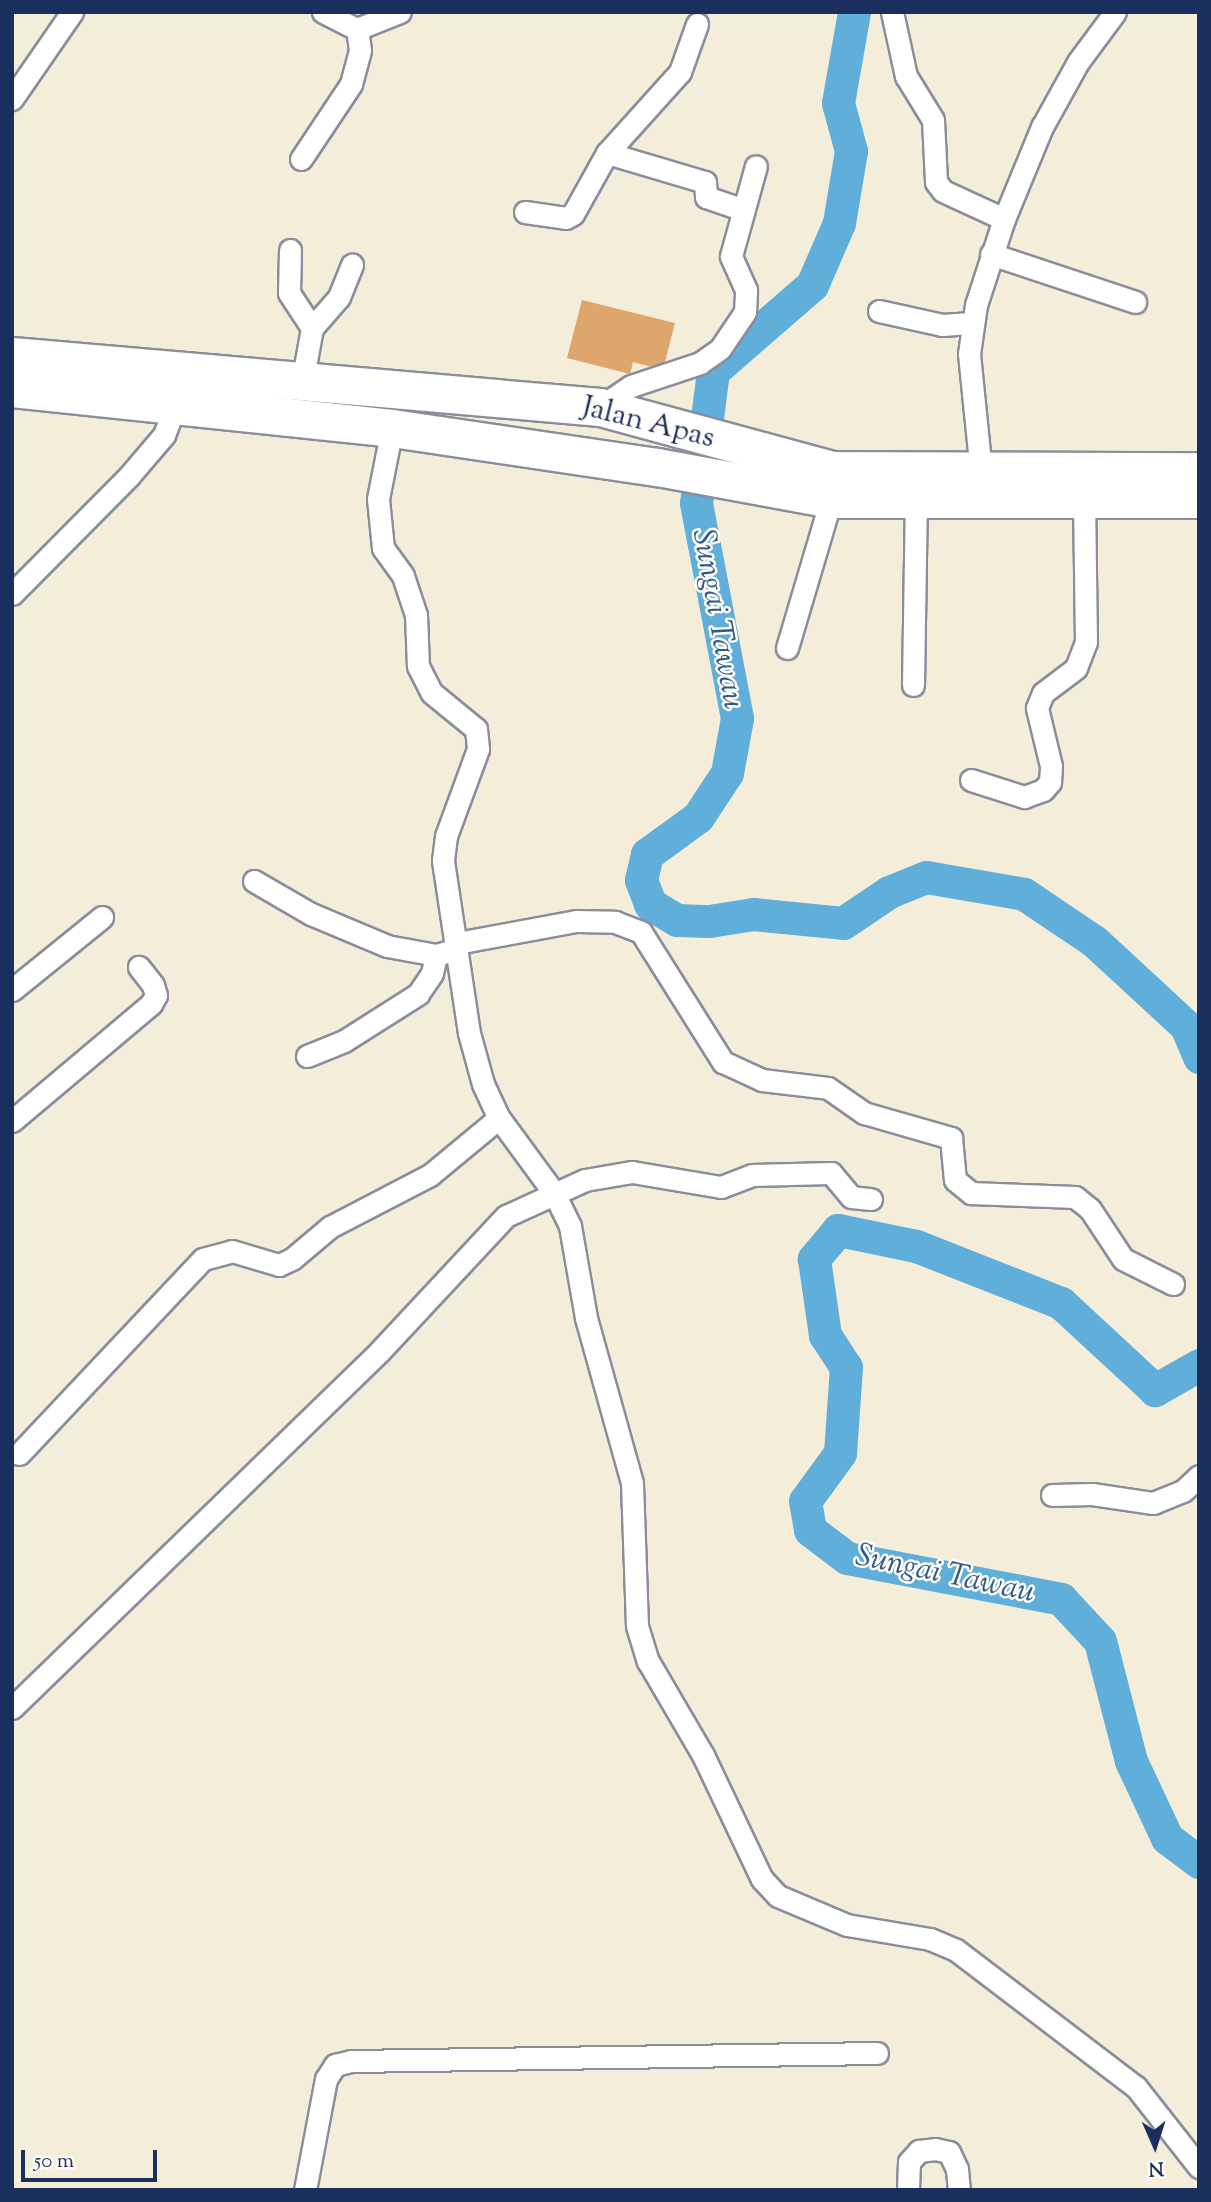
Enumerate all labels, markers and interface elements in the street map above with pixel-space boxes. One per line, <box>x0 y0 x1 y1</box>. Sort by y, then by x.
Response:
street label: Jalan Apas <box>578 390 718 458</box>
water label: Sungai Tawau <box>682 526 752 712</box>
water label: Sungai Tawau <box>852 1537 1038 1613</box>
north arrow <box>1120 2111 1190 2181</box>
scale bar <box>24 2136 161 2180</box>
text: 50 m <box>34 2147 74 2177</box>
text: N <box>1148 2154 1164 2181</box>

